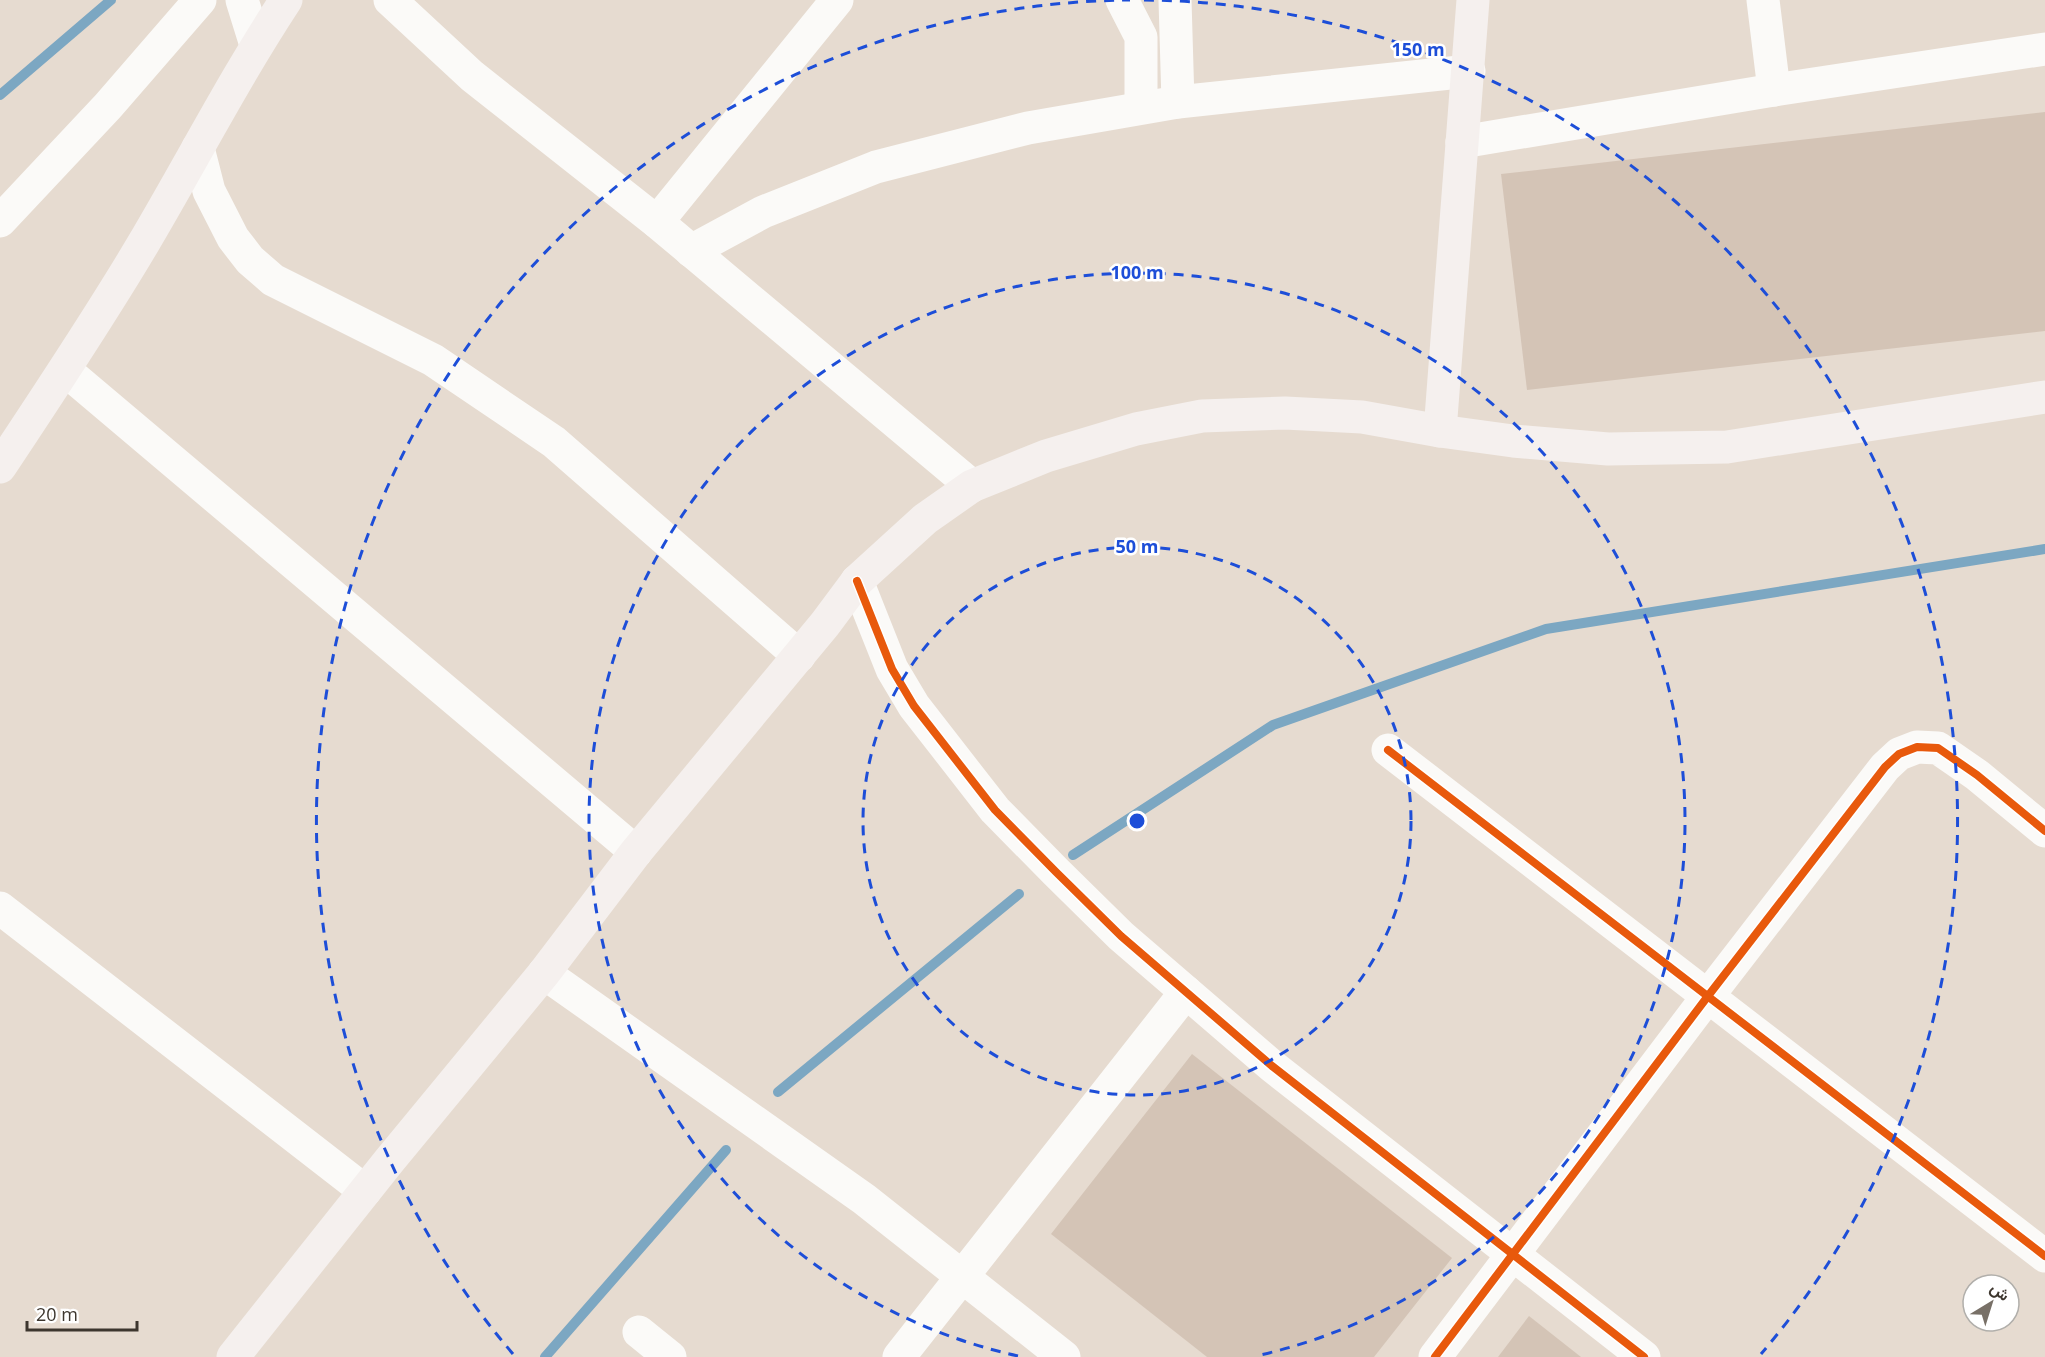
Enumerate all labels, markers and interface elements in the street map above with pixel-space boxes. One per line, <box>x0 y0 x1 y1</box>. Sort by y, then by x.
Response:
text: 150 m <box>1391 37 1445 61</box>
text: 100 m <box>1110 260 1164 284</box>
text: 50 m <box>1116 534 1158 558</box>
centre of rings <box>1127 811 1147 831</box>
north arrow <box>1961 1273 2021 1333</box>
text: ش <box>1986 1277 2015 1306</box>
scale bar <box>27 1294 136 1332</box>
text: 20 m <box>36 1302 78 1326</box>

